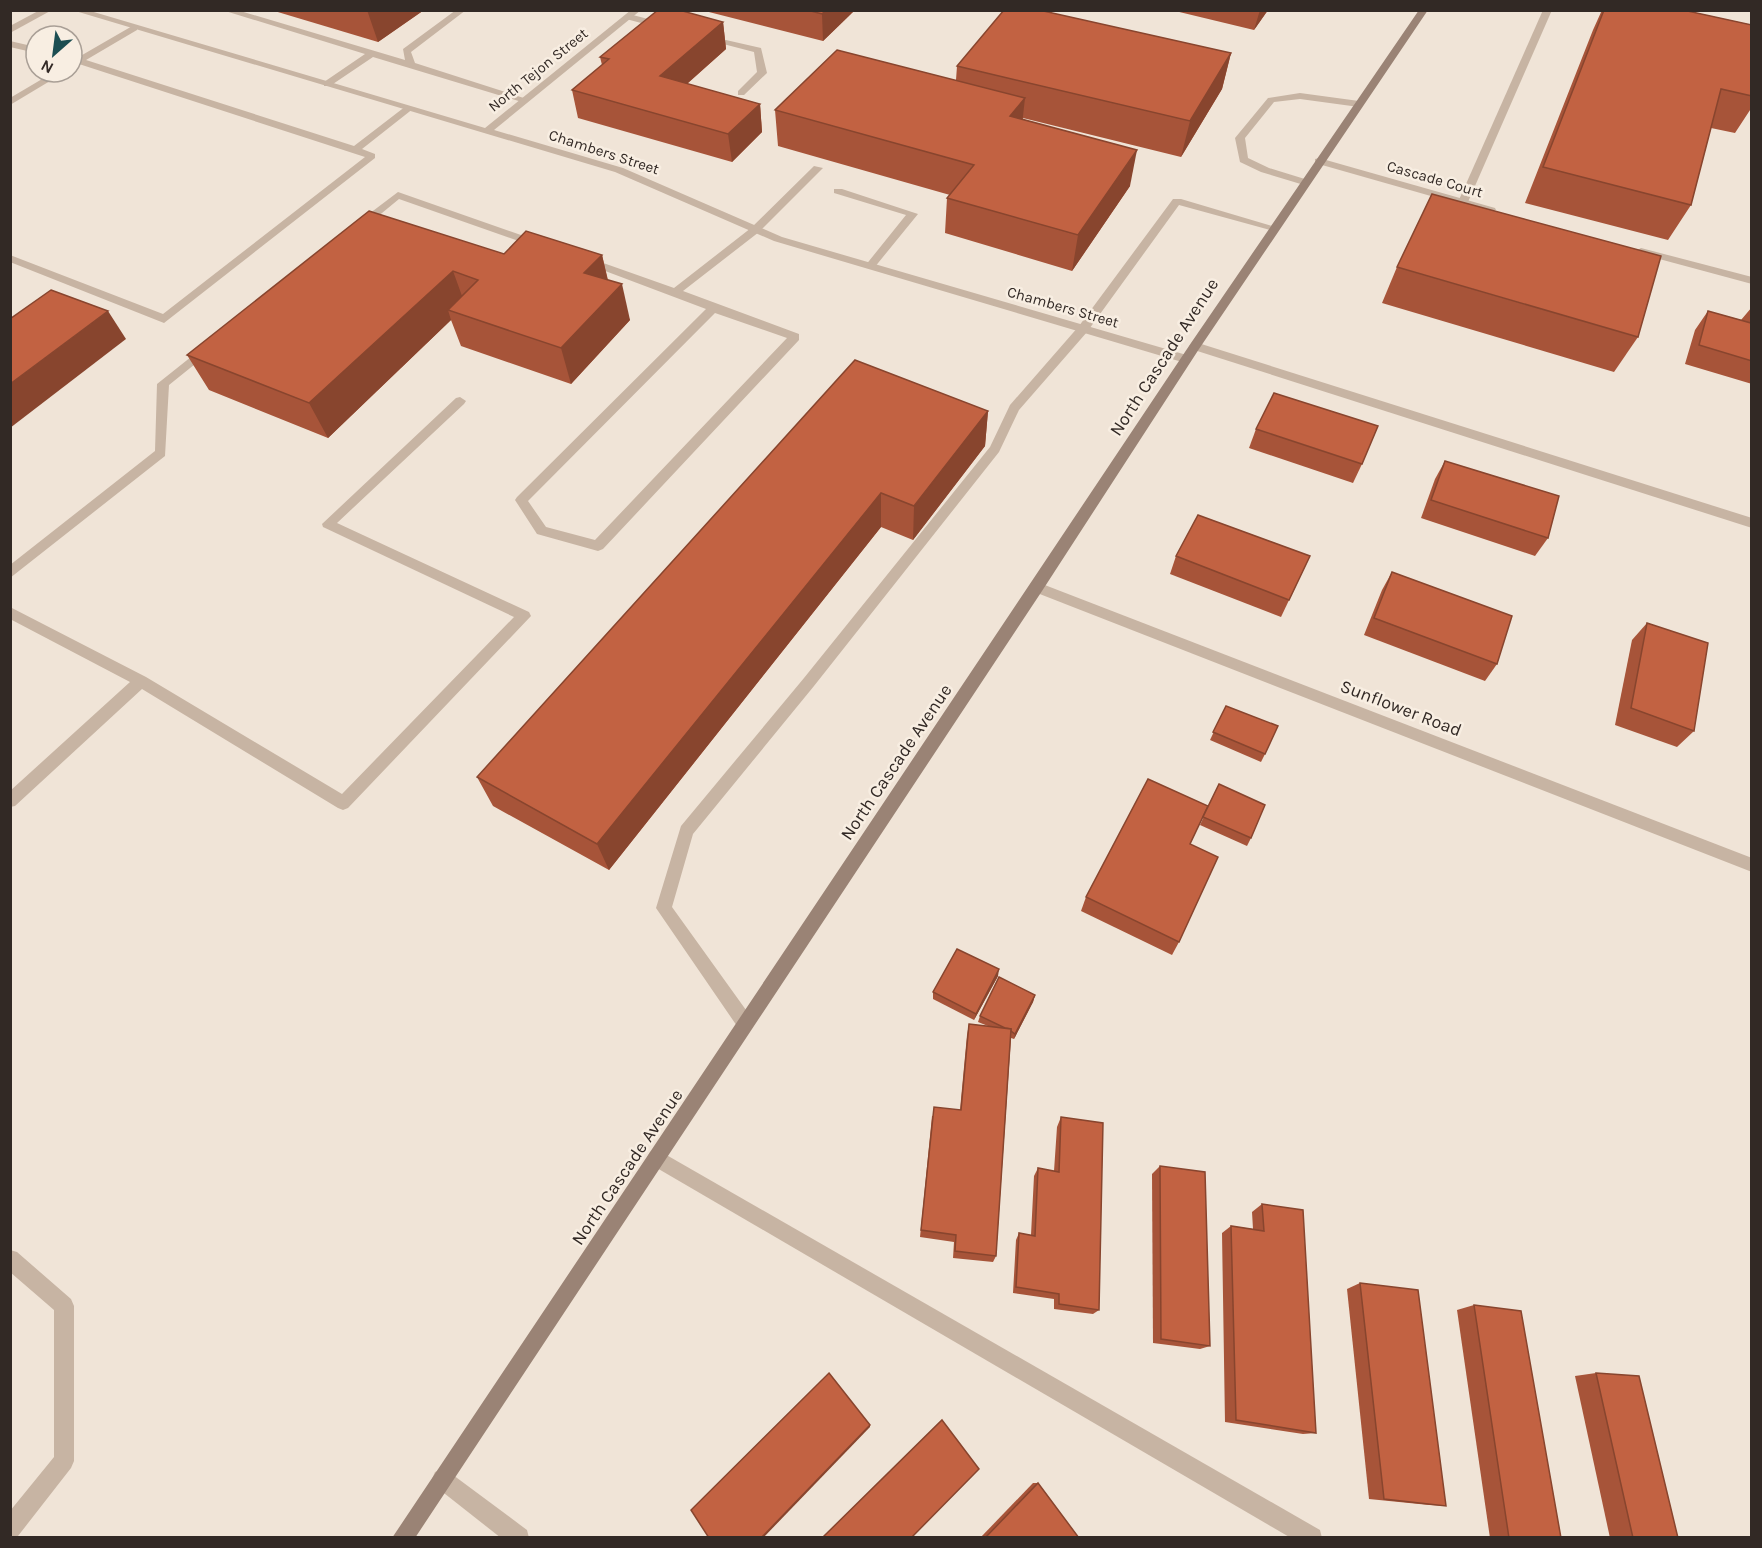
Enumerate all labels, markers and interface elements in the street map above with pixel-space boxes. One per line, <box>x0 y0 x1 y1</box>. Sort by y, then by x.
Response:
north arrow <box>24 24 84 84</box>
street label: North Tejon Street <box>485 24 592 116</box>
text: N <box>38 56 57 78</box>
street label: Chambers Street <box>546 126 662 178</box>
street label: Cascade Court <box>1385 157 1485 201</box>
street label: North Cascade Avenue <box>1105 274 1223 440</box>
street label: Chambers Street <box>1005 282 1121 332</box>
street label: Sunflower Road <box>1337 675 1465 741</box>
street label: North Cascade Avenue <box>836 680 956 844</box>
street label: North Cascade Avenue <box>567 1085 687 1249</box>

